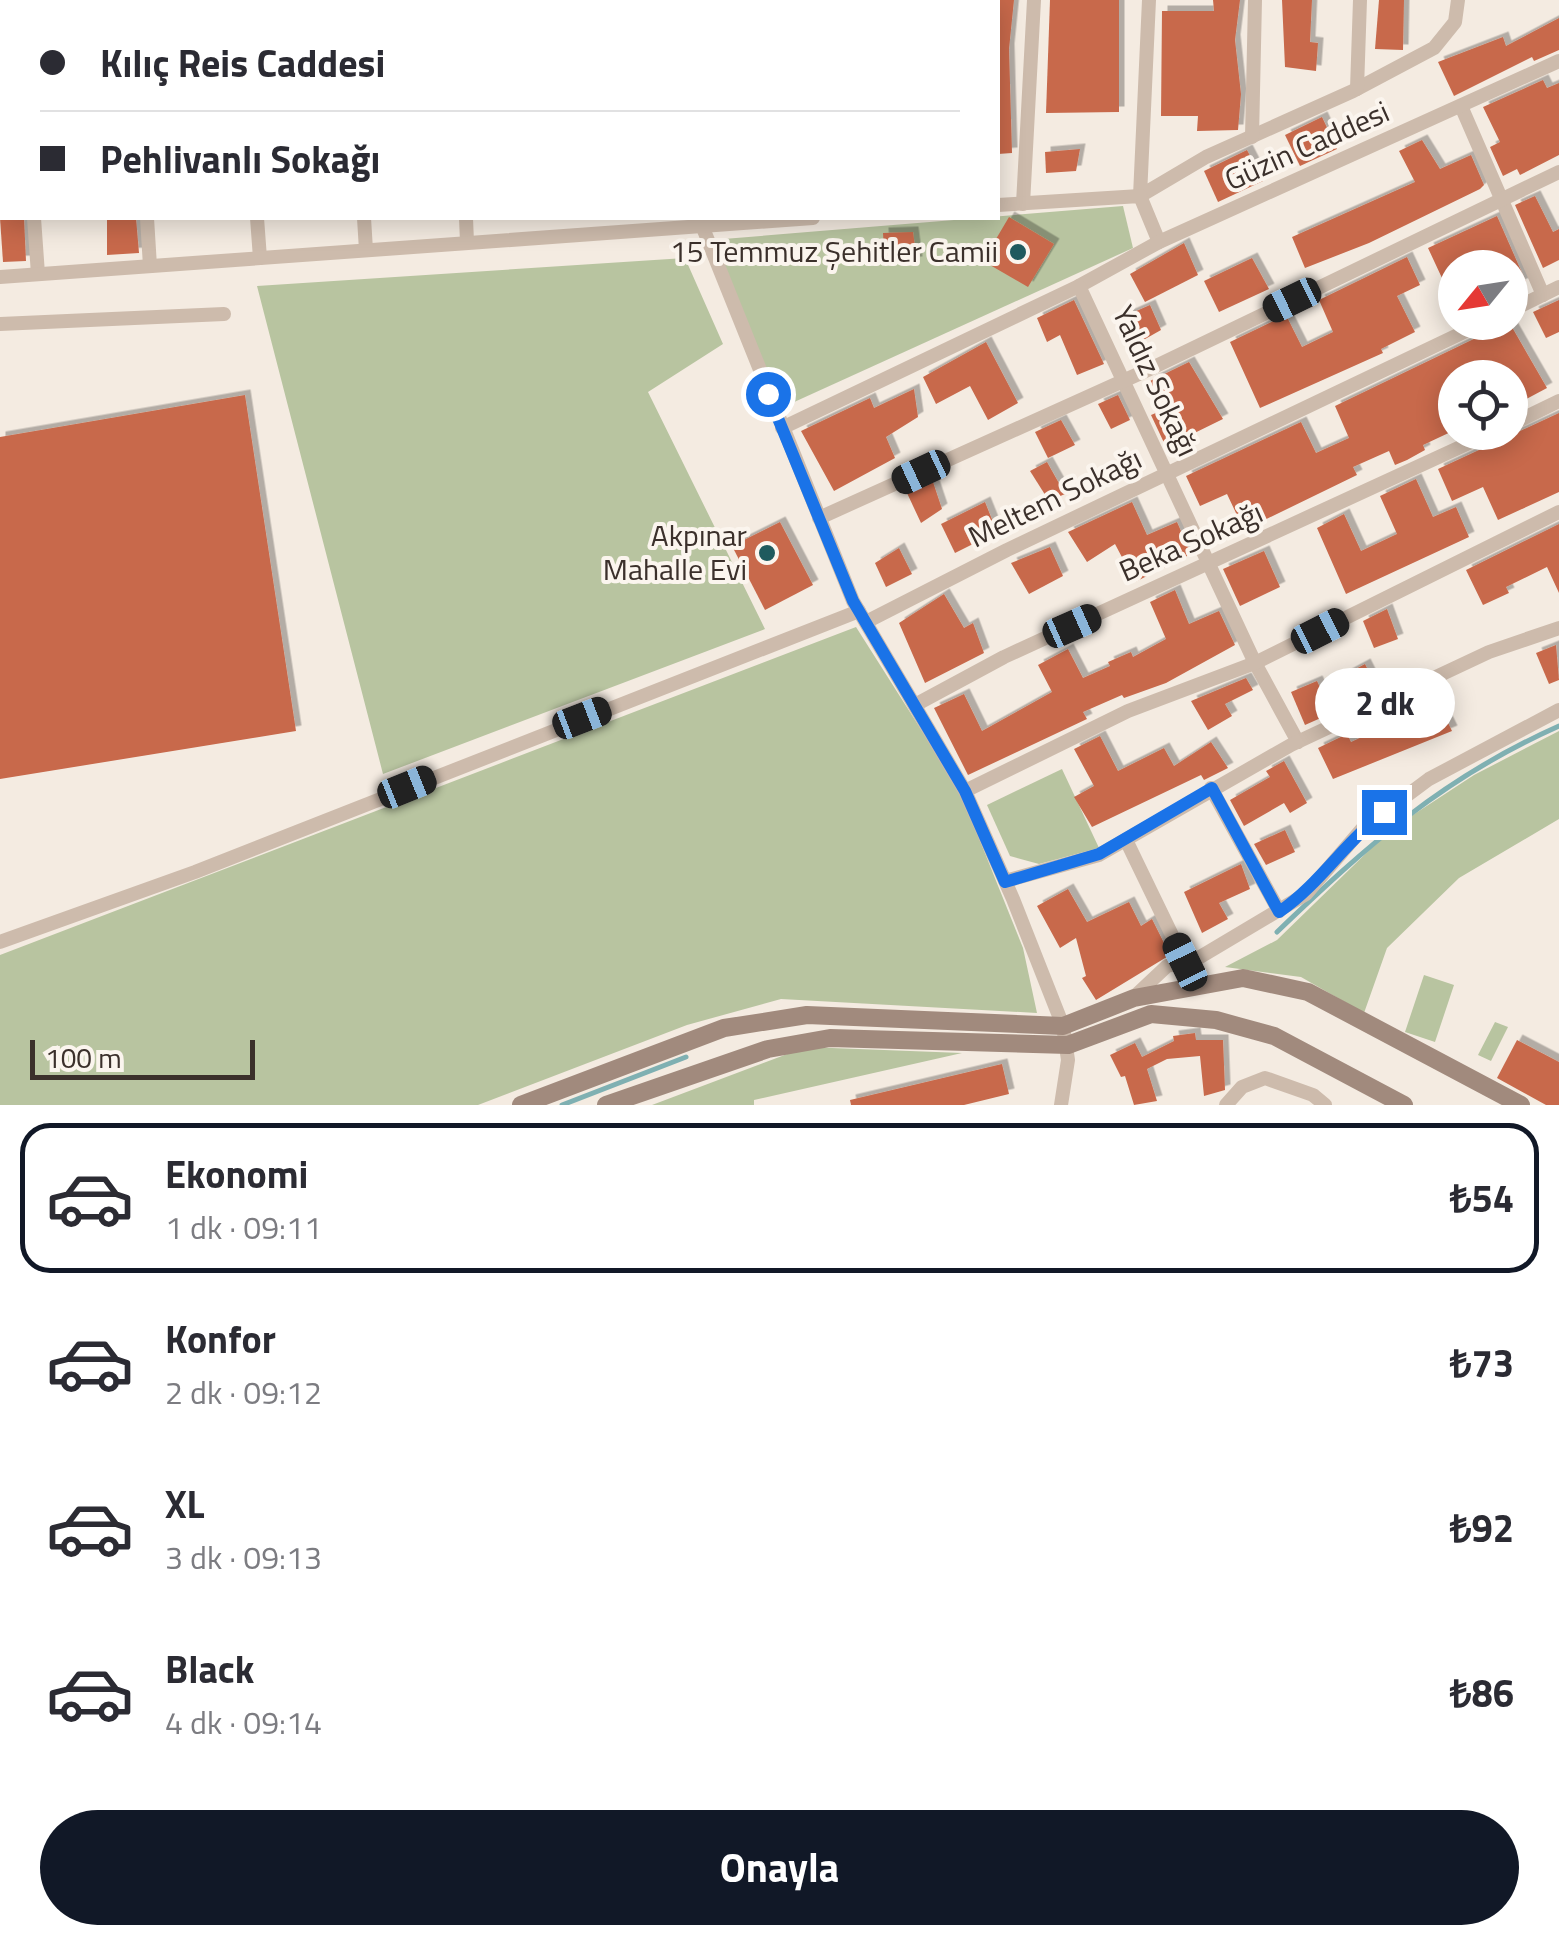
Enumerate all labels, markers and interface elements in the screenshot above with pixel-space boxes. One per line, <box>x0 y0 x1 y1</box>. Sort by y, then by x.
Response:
text: Kılıç Reis Caddesi <box>100 34 385 92</box>
street label: Güzin Caddesi <box>1217 88 1396 202</box>
text: Pehlivanlı Sokağı <box>100 130 380 188</box>
place label: 15 Temmuz Şehitler Camii <box>670 228 998 274</box>
marker: 15 Temmuz Şehitler Camii <box>1007 241 1029 263</box>
north arrow <box>1438 250 1528 340</box>
map controls <box>1438 250 1528 450</box>
car <box>1258 273 1326 327</box>
street label: Yaldız Sokağı <box>1101 297 1211 464</box>
button: locate <box>1438 360 1528 450</box>
route start <box>746 372 791 417</box>
street label: Meltem Sokağı <box>960 435 1149 559</box>
car <box>887 446 955 498</box>
street label: Beka Sokağı <box>1111 489 1270 593</box>
place label: Akpınar Mahalle Evi <box>603 512 747 592</box>
marker: Akpınar Mahalle Evi <box>756 542 778 564</box>
car <box>1038 600 1106 652</box>
car <box>1286 604 1354 658</box>
callout: 2 dk <box>1314 667 1454 737</box>
text: 2 dk <box>1355 679 1415 727</box>
car <box>549 693 615 743</box>
car <box>374 762 440 812</box>
route end <box>1362 790 1407 835</box>
car <box>1158 928 1212 996</box>
scale bar <box>30 1035 255 1080</box>
text: 100 m <box>45 1036 122 1079</box>
text: Ekonomi <box>165 1145 308 1203</box>
icon: car <box>45 1153 135 1243</box>
text: ₺54 <box>1450 1169 1514 1227</box>
text: 1 dk · 09:11 <box>165 1203 322 1251</box>
text: Konfor <box>165 1310 276 1368</box>
icon: car <box>45 1318 135 1408</box>
text: ₺73 <box>1450 1334 1514 1392</box>
text: 2 dk · 09:12 <box>165 1368 322 1416</box>
text: XL <box>165 1475 205 1533</box>
icon: car <box>45 1483 135 1573</box>
text: ₺92 <box>1450 1499 1514 1557</box>
text: 3 dk · 09:13 <box>165 1533 322 1581</box>
text: Black <box>165 1640 254 1698</box>
icon: car <box>45 1648 135 1738</box>
text: ₺86 <box>1450 1664 1514 1722</box>
text: 4 dk · 09:14 <box>165 1698 322 1746</box>
button: Onayla <box>40 1810 1519 1925</box>

